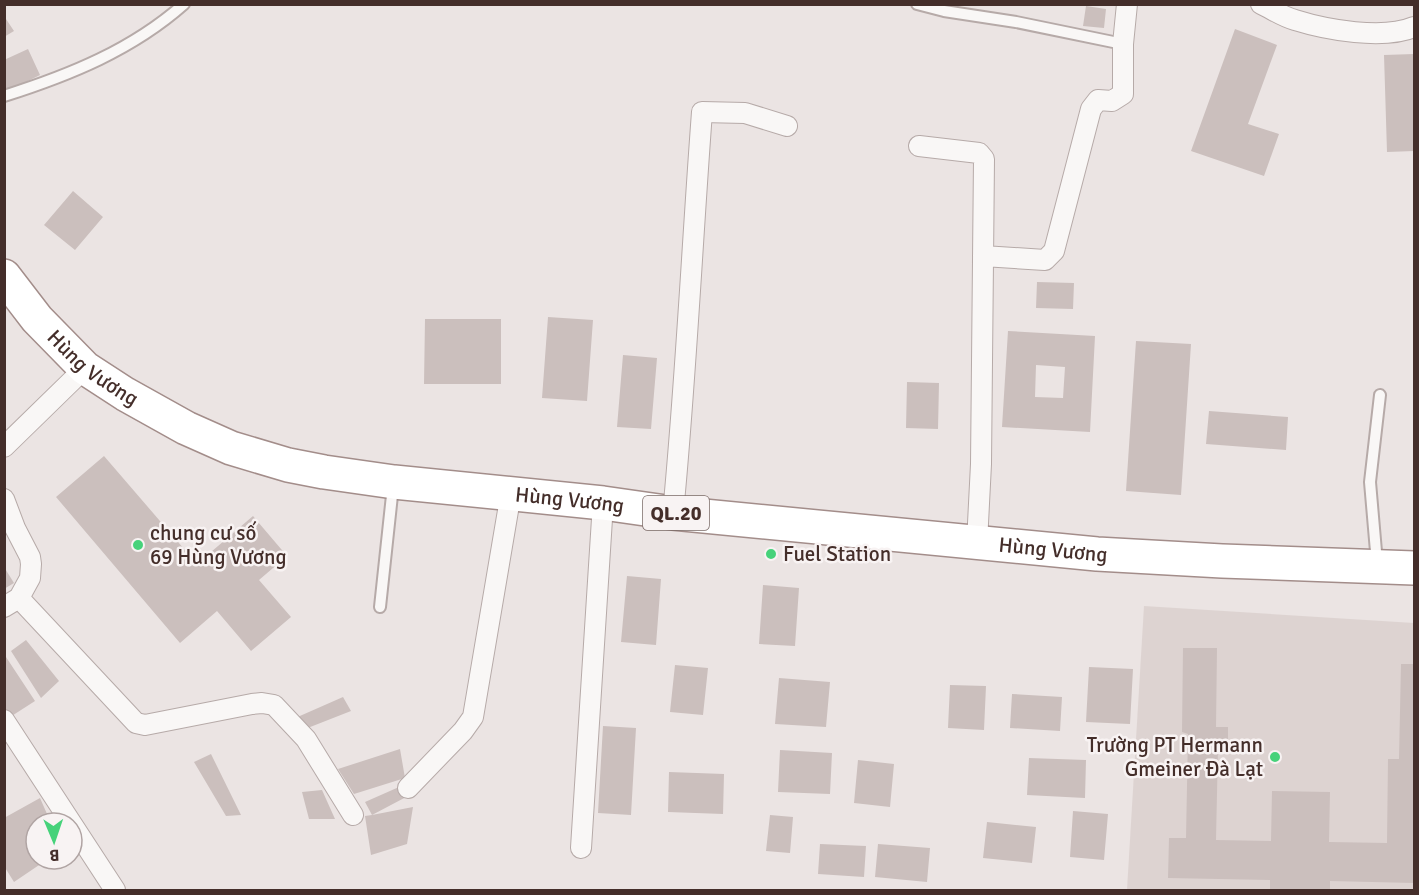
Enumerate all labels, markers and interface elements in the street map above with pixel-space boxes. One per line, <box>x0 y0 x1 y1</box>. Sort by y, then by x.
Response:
street label: Hùng Vương <box>42 324 143 412</box>
street label: Hùng Vương <box>514 481 626 519</box>
road number: QL.20 <box>643 496 709 530</box>
place label: chung cư số 69 Hùng Vương <box>150 520 287 570</box>
street label: Hùng Vương <box>997 532 1108 568</box>
marker: chung cư số 69 Hùng Vương <box>131 538 145 552</box>
place label: Fuel Station <box>783 541 891 567</box>
marker: Fuel Station <box>764 547 778 561</box>
place label: Trường PT Hermann Gmeiner Đà Lạt <box>1087 732 1263 782</box>
marker: Trường PT Hermann Gmeiner Đà Lạt <box>1268 750 1282 764</box>
north arrow <box>24 811 84 871</box>
text: B <box>49 845 60 865</box>

